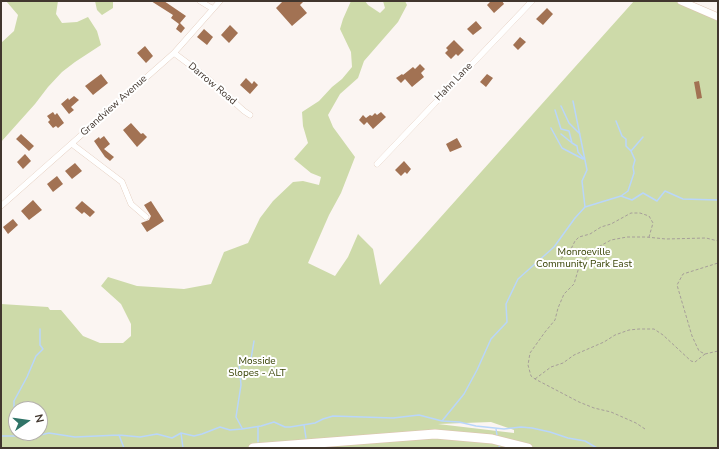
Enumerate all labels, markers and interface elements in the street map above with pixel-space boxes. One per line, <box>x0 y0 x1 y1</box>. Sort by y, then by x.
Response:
street label: Darrow Road <box>185 60 239 108</box>
street label: Hahn Lane <box>433 60 475 104</box>
street label: Grandview Avenue <box>78 73 150 139</box>
park label: Monroeville Community Park East <box>536 247 632 270</box>
park label: Mosside Slopes - ALT <box>228 356 286 380</box>
north arrow <box>8 401 48 441</box>
text: N <box>31 413 47 424</box>

